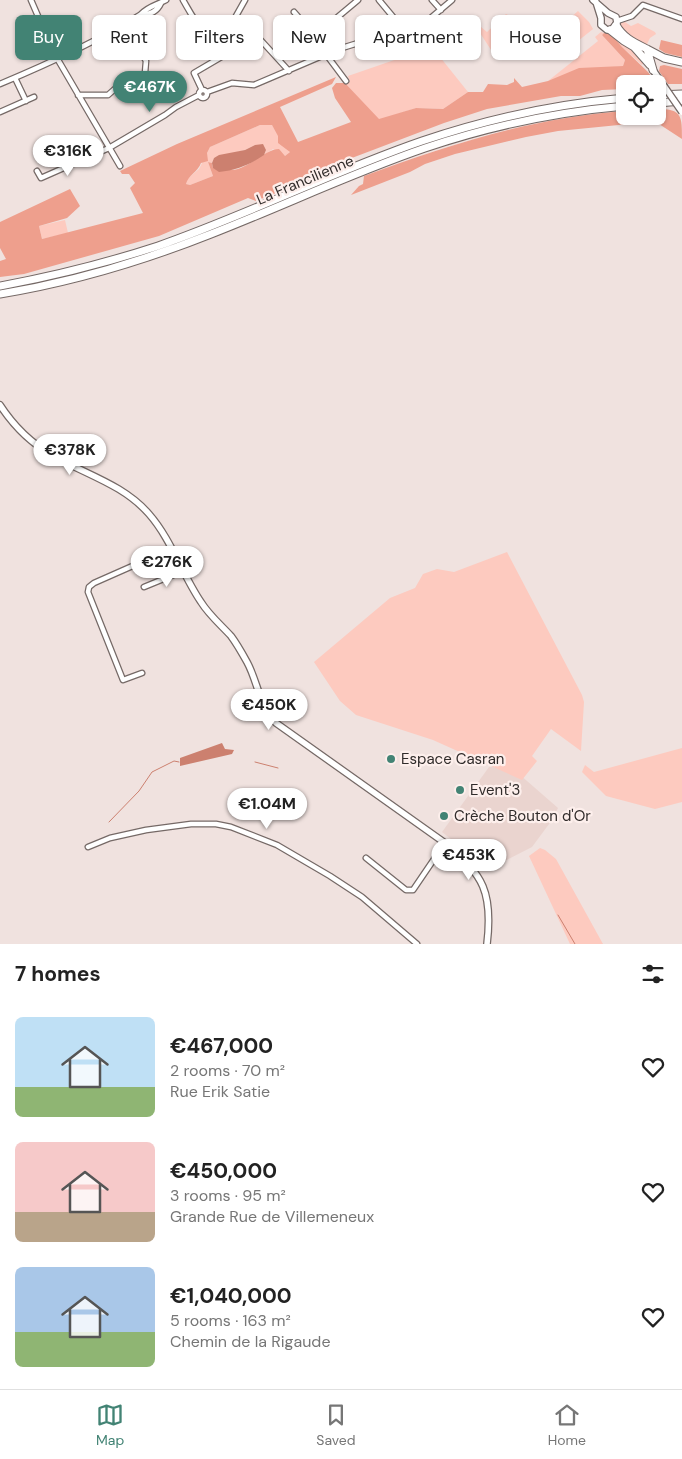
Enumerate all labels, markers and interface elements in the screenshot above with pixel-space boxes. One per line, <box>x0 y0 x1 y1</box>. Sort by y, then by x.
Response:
chip: Buy <box>15 15 82 60</box>
chip: Rent <box>92 15 166 60</box>
chip: Filters <box>176 15 263 60</box>
chip: New <box>273 15 345 60</box>
chip: Apartment <box>355 15 481 60</box>
chip: House <box>491 15 580 60</box>
pin: €467K <box>115 70 185 113</box>
map controls <box>616 75 666 125</box>
button: locate <box>616 75 666 125</box>
text: €467K <box>124 76 176 97</box>
pin: €316K <box>33 134 103 177</box>
text: €316K <box>44 140 92 161</box>
street label: La Francilienne <box>253 151 357 209</box>
pin: €378K <box>35 434 105 476</box>
text: €378K <box>44 439 96 460</box>
pin: €276K <box>132 546 202 588</box>
text: €276K <box>142 551 192 572</box>
pin: €450K <box>234 688 304 731</box>
text: €450K <box>242 694 296 715</box>
place label: Espace Casran <box>401 749 504 769</box>
marker: Espace Casran <box>385 753 397 765</box>
place label: Event'3 <box>470 780 520 800</box>
marker: Event'3 <box>454 784 466 796</box>
pin: €1.04M <box>226 788 308 830</box>
text: €1.04M <box>238 793 296 814</box>
place label: Crèche Bouton d'Or <box>454 806 591 826</box>
marker: Crèche Bouton d'Or <box>438 810 450 822</box>
pin: €453K <box>434 838 504 881</box>
text: €453K <box>442 844 496 865</box>
text: 7 homes <box>15 960 101 988</box>
icon: filters <box>639 960 667 988</box>
text: €467,000 <box>170 1032 273 1060</box>
icon: home <box>55 1037 115 1097</box>
icon: heart <box>639 1053 667 1081</box>
text: 2 rooms · 70 m² <box>170 1060 285 1081</box>
text: Rue Erik Satie <box>170 1081 270 1102</box>
text: €450,000 <box>170 1157 277 1185</box>
icon: home <box>55 1162 115 1222</box>
icon: heart <box>639 1178 667 1206</box>
text: 3 rooms · 95 m² <box>170 1185 286 1206</box>
text: Grande Rue de Villemeneux <box>170 1206 374 1227</box>
text: €1,040,000 <box>170 1282 292 1310</box>
icon: home <box>55 1287 115 1347</box>
icon: heart <box>639 1303 667 1331</box>
text: 5 rooms · 163 m² <box>170 1310 291 1331</box>
text: Chemin de la Rigaude <box>170 1331 330 1352</box>
tab: Map <box>96 1401 124 1449</box>
tab: Saved <box>316 1401 356 1449</box>
tab: Home <box>548 1401 586 1449</box>

